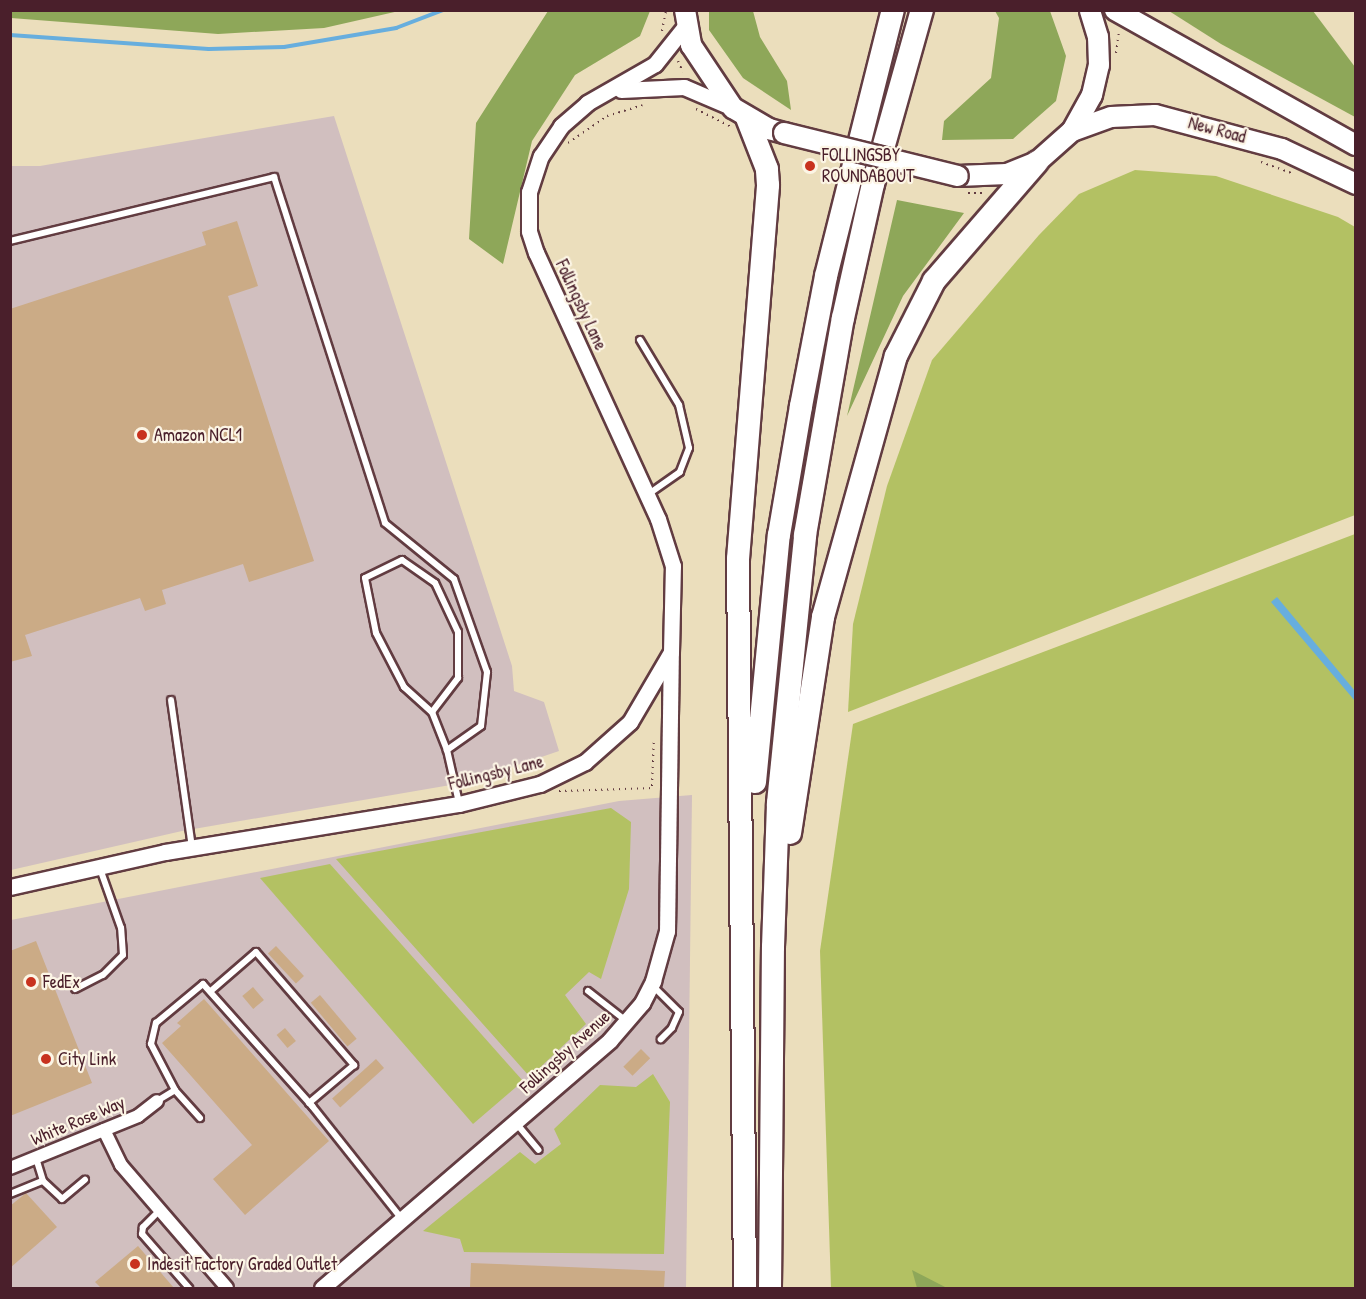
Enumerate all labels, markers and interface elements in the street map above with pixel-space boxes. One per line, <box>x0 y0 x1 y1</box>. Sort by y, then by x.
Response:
street label: New Road <box>1186 112 1248 148</box>
place label: FOLLINGSBY ROUNDABOUT <box>822 145 914 188</box>
marker: FOLLINGSBY ROUNDABOUT <box>803 159 817 173</box>
street label: Follingsby Lane <box>551 256 611 354</box>
place label: Amazon NCL1 <box>154 424 242 446</box>
marker: Amazon NCL1 <box>135 428 149 442</box>
street label: Follingsby Lane <box>446 751 546 795</box>
place label: FedEx <box>43 971 80 993</box>
marker: FedEx <box>24 975 38 989</box>
street label: Follingsby Avenue <box>516 1006 614 1098</box>
place label: City Link <box>58 1048 116 1070</box>
marker: City Link <box>39 1052 53 1066</box>
street label: White Rose Way <box>28 1092 128 1150</box>
place label: Indesit Factory Graded Outlet <box>147 1253 337 1275</box>
marker: Indesit Factory Graded Outlet <box>128 1257 142 1271</box>

